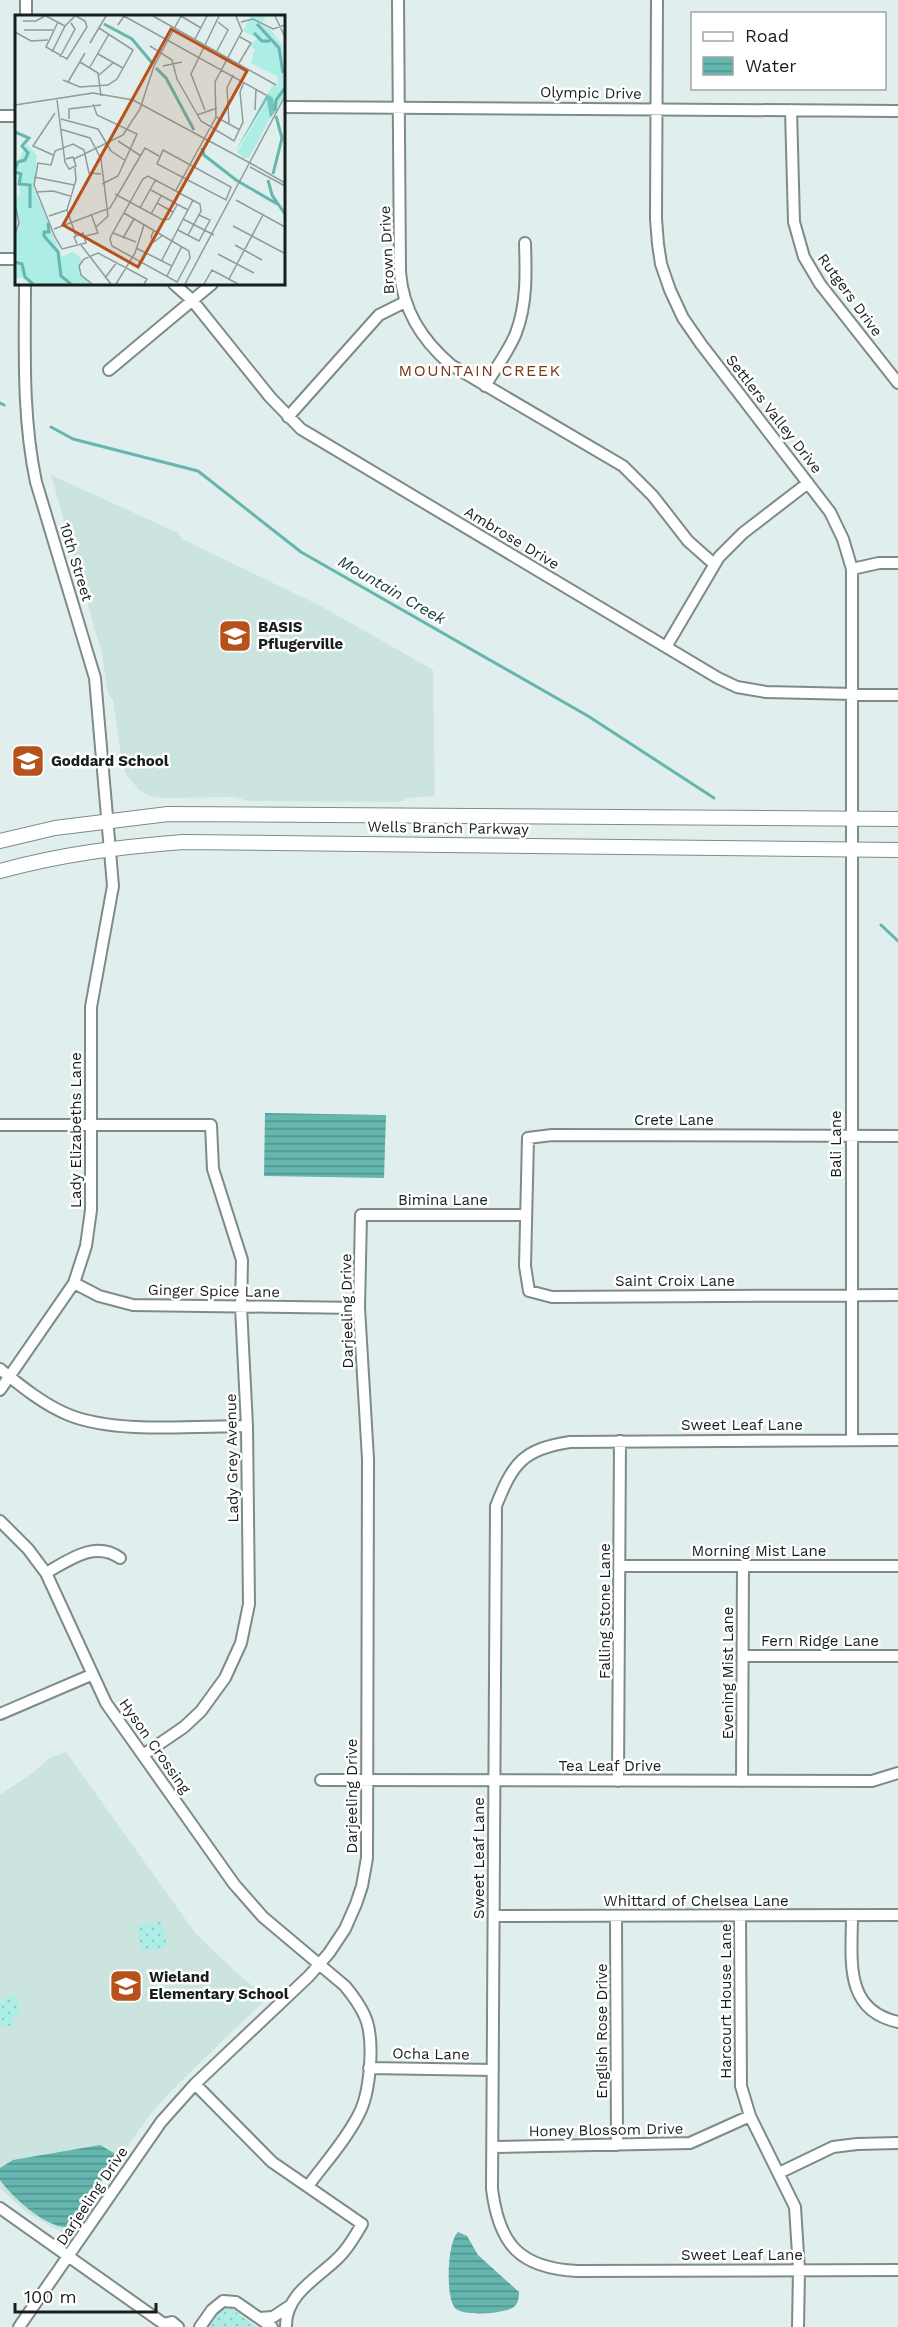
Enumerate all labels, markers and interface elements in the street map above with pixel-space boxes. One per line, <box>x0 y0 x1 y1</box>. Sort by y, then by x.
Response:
legend <box>691 12 886 90</box>
inset map <box>15 15 285 285</box>
text: Road <box>745 25 789 46</box>
text: Water <box>745 55 797 76</box>
street label: Olympic Drive <box>540 83 642 103</box>
street label: Brown Drive <box>376 205 398 295</box>
street label: Rutgers Drive <box>814 250 886 340</box>
street label: Settlers Valley Drive <box>722 351 826 477</box>
district label: MOUNTAIN CREEK <box>399 361 561 380</box>
street label: Ambrose Drive <box>461 503 563 573</box>
street label: 10th Street <box>56 521 97 604</box>
water label: Mountain Creek <box>335 552 450 629</box>
school or university icon: BASIS Pflugerville <box>217 618 253 654</box>
place label: BASIS Pflugerville <box>258 618 344 653</box>
school or university icon: Goddard School <box>10 743 46 779</box>
place label: Goddard School <box>51 752 169 770</box>
street label: Wells Branch Parkway <box>367 818 529 838</box>
street label: Lady Elizabeths Lane <box>67 1052 85 1208</box>
street label: Bali Lane <box>827 1110 845 1178</box>
street label: Crete Lane <box>634 1111 714 1129</box>
street label: Bimina Lane <box>398 1191 488 1209</box>
street label: Darjeeling Drive <box>337 1253 357 1369</box>
street label: Saint Croix Lane <box>615 1272 735 1290</box>
street label: Ginger Spice Lane <box>148 1281 280 1301</box>
street label: Lady Grey Avenue <box>222 1393 242 1523</box>
street label: Sweet Leaf Lane <box>681 1416 803 1434</box>
street label: Morning Mist Lane <box>692 1542 826 1560</box>
street label: Falling Stone Lane <box>596 1543 614 1679</box>
street label: Evening Mist Lane <box>719 1607 737 1739</box>
street label: Fern Ridge Lane <box>761 1632 879 1650</box>
street label: Hyson Crossing <box>115 1695 195 1797</box>
street label: Darjeeling Drive <box>343 1739 361 1854</box>
street label: Tea Leaf Drive <box>559 1757 661 1775</box>
street label: Sweet Leaf Lane <box>470 1797 488 1919</box>
street label: Whittard of Chelsea Lane <box>603 1892 789 1910</box>
street label: Harcourt House Lane <box>717 1923 735 2079</box>
street label: English Rose Drive <box>593 1963 611 2099</box>
school or university icon: Wieland Elementary School <box>108 1968 144 2004</box>
place label: Wieland Elementary School <box>149 1968 289 2003</box>
street label: Ocha Lane <box>392 2044 470 2064</box>
street label: Honey Blossom Drive <box>528 2120 684 2140</box>
street label: Darjeeling Drive <box>52 2143 132 2249</box>
street label: Sweet Leaf Lane <box>681 2246 803 2264</box>
scale bar <box>15 2276 156 2314</box>
text: 100 m <box>24 2286 77 2307</box>

